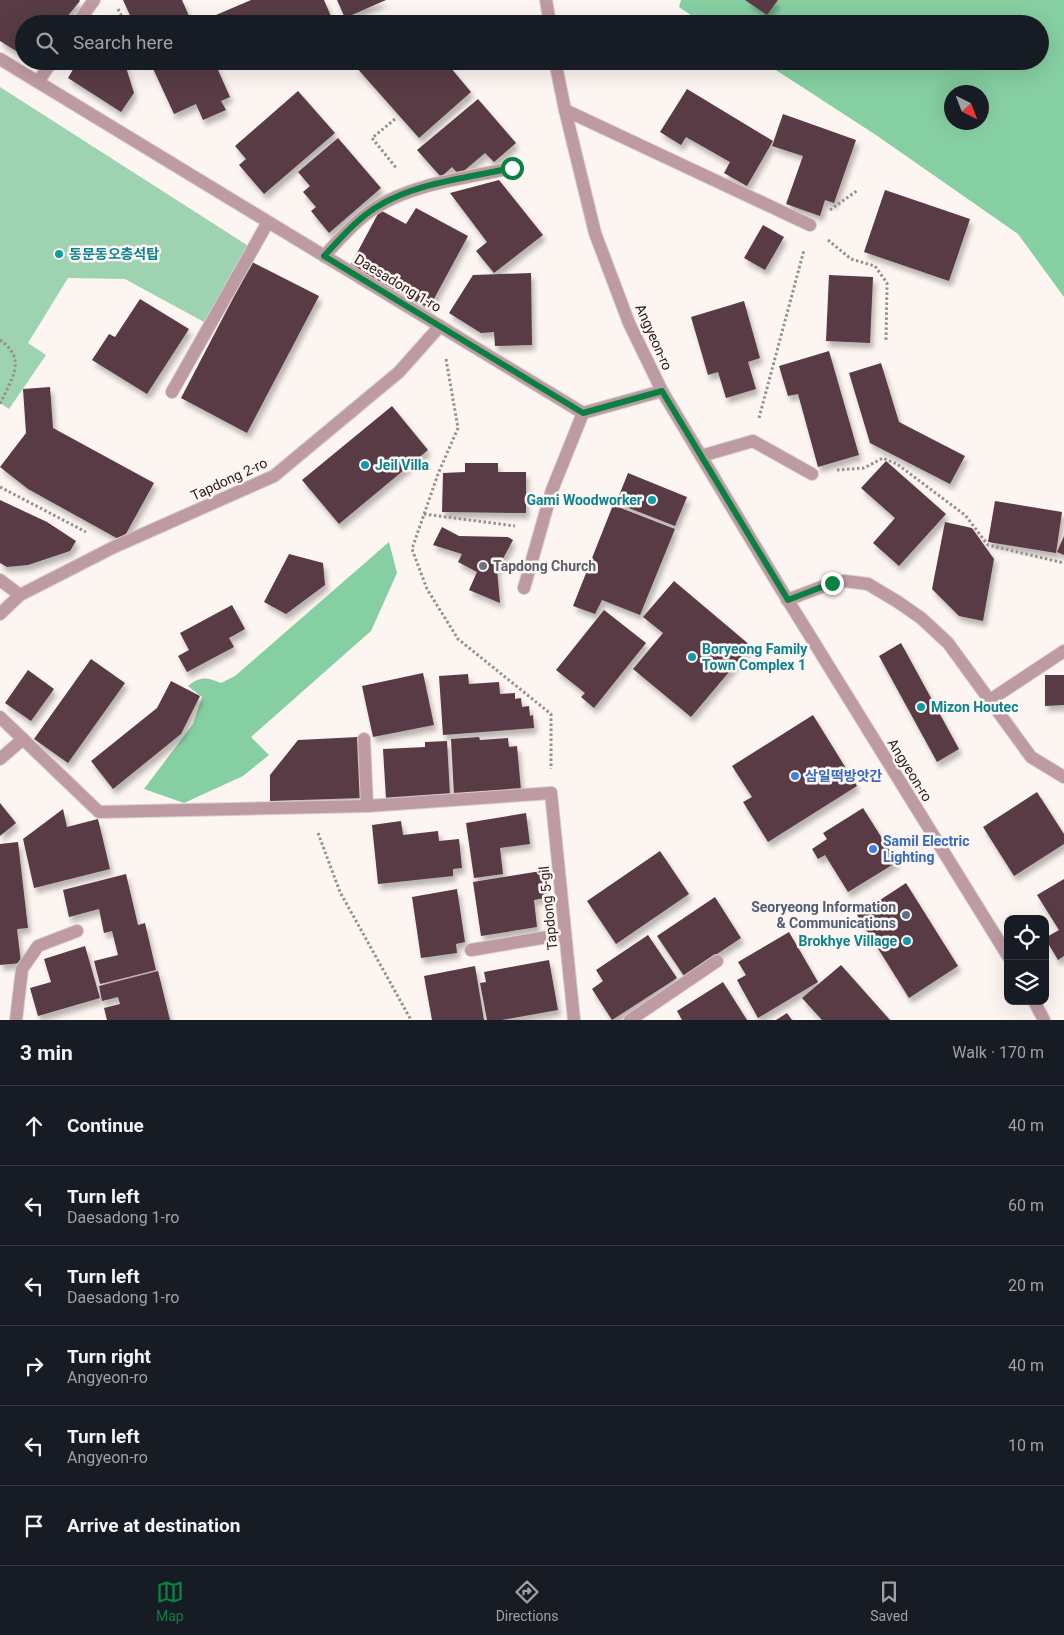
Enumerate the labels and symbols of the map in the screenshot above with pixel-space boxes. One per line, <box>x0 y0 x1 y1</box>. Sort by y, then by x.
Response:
north arrow <box>944 85 989 130</box>
route start <box>501 157 524 180</box>
place label: 동문동오층석탑 <box>69 246 159 262</box>
marker: 동문동오층석탑 <box>53 248 65 260</box>
street label: Daesadong 1-ro <box>352 251 444 315</box>
street label: Angyeon-ro <box>632 301 676 373</box>
street label: Tapdong 2-ro <box>188 454 270 504</box>
place label: Jeil Villa <box>375 457 430 473</box>
marker: Jeil Villa <box>359 459 371 471</box>
place label: Gami Woodworker <box>527 492 642 508</box>
marker: Gami Woodworker <box>646 494 658 506</box>
place label: Tapdong Church <box>493 558 596 574</box>
marker: Tapdong Church <box>477 560 489 572</box>
route end <box>821 572 844 595</box>
place label: Boryeong Family Town Complex 1 <box>702 641 808 673</box>
marker: Boryeong Family Town Complex 1 <box>686 651 698 663</box>
place label: Mizon Houtec <box>931 699 1018 715</box>
marker: Mizon Houtec <box>915 701 927 713</box>
street label: Angyeon-ro <box>884 736 936 804</box>
place label: 삼일떡방앗간 <box>805 768 882 784</box>
marker: 삼일떡방앗간 <box>789 770 801 782</box>
place label: Samil Electric Lighting <box>883 833 969 865</box>
marker: Samil Electric Lighting <box>867 843 879 855</box>
street label: Tapdong 5-gil <box>536 865 560 951</box>
place label: Seoryeong Information & Communications <box>751 899 896 931</box>
marker: Seoryeong Information & Communications <box>900 909 912 921</box>
place label: Brokhye Village <box>799 933 897 949</box>
marker: Brokhye Village <box>901 935 913 947</box>

